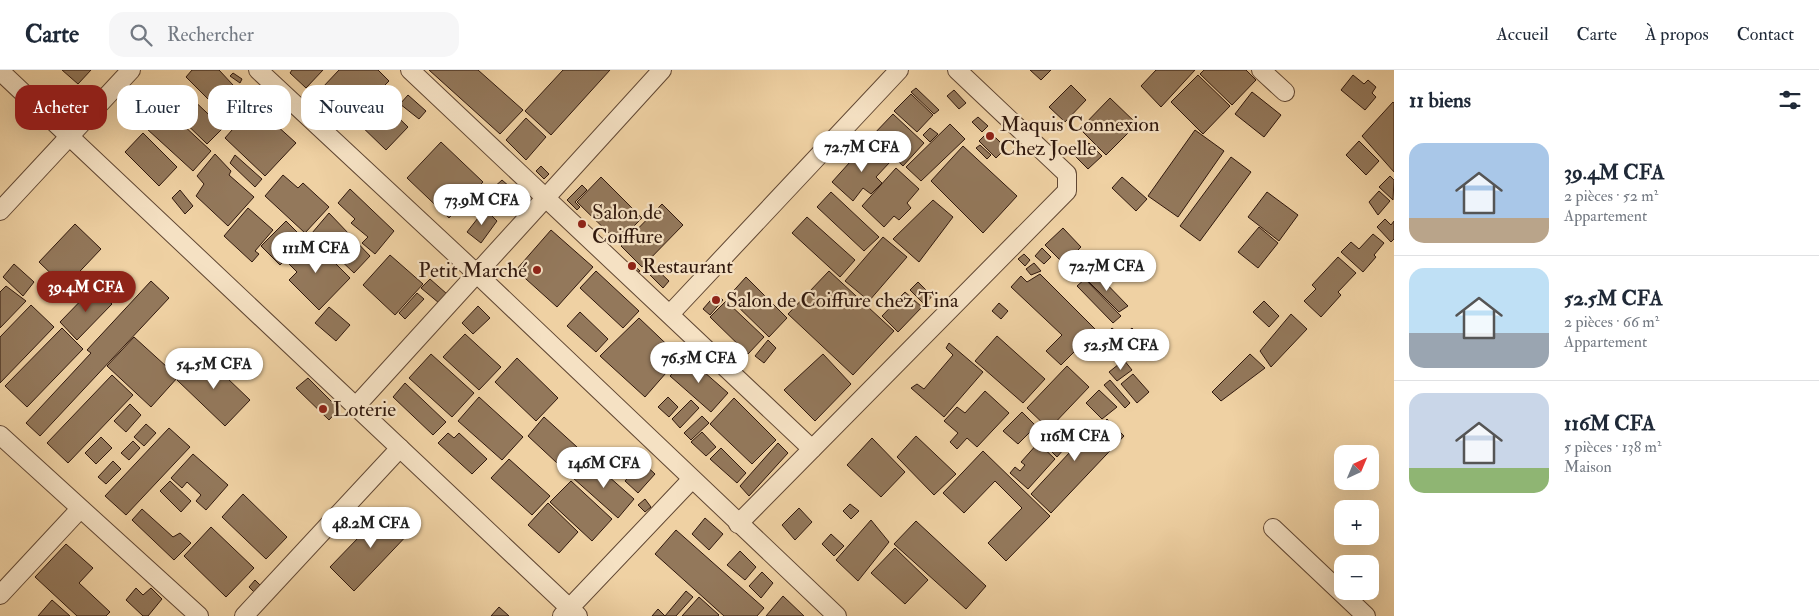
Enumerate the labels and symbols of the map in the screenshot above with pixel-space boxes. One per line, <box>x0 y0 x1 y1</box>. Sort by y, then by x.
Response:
place label: Maquis Connexion Chez Joelle <box>1000 111 1160 162</box>
marker: Maquis Connexion Chez Joelle <box>984 130 996 142</box>
pin: 72.7M CFA <box>805 131 919 173</box>
pin: 73.9M CFA <box>425 184 539 226</box>
place label: Salon de Coiffure <box>592 199 663 250</box>
marker: Salon de Coiffure <box>576 218 588 230</box>
pin: 111M CFA <box>264 232 368 274</box>
pin: 72.7M CFA <box>1050 250 1164 292</box>
place label: Restaurant <box>642 253 733 280</box>
place label: Petit Marché <box>418 257 527 284</box>
marker: Restaurant <box>626 260 638 272</box>
marker: Petit Marché <box>531 264 543 276</box>
pin: 39.4M CFA <box>29 270 143 313</box>
place label: Salon de Coiffure chez Tina <box>726 287 959 314</box>
marker: Salon de Coiffure chez Tina <box>710 294 722 306</box>
pin: 52.5M CFA <box>1064 328 1178 371</box>
pin: 76.5M CFA <box>642 342 756 384</box>
pin: 54.5M CFA <box>157 348 271 390</box>
place label: Loterie <box>333 396 396 423</box>
marker: Loterie <box>317 403 329 415</box>
pin: 116M CFA <box>1023 420 1127 462</box>
north arrow <box>1334 445 1379 490</box>
pin: 146M CFA <box>552 446 656 489</box>
pin: 48.2M CFA <box>314 506 428 549</box>

